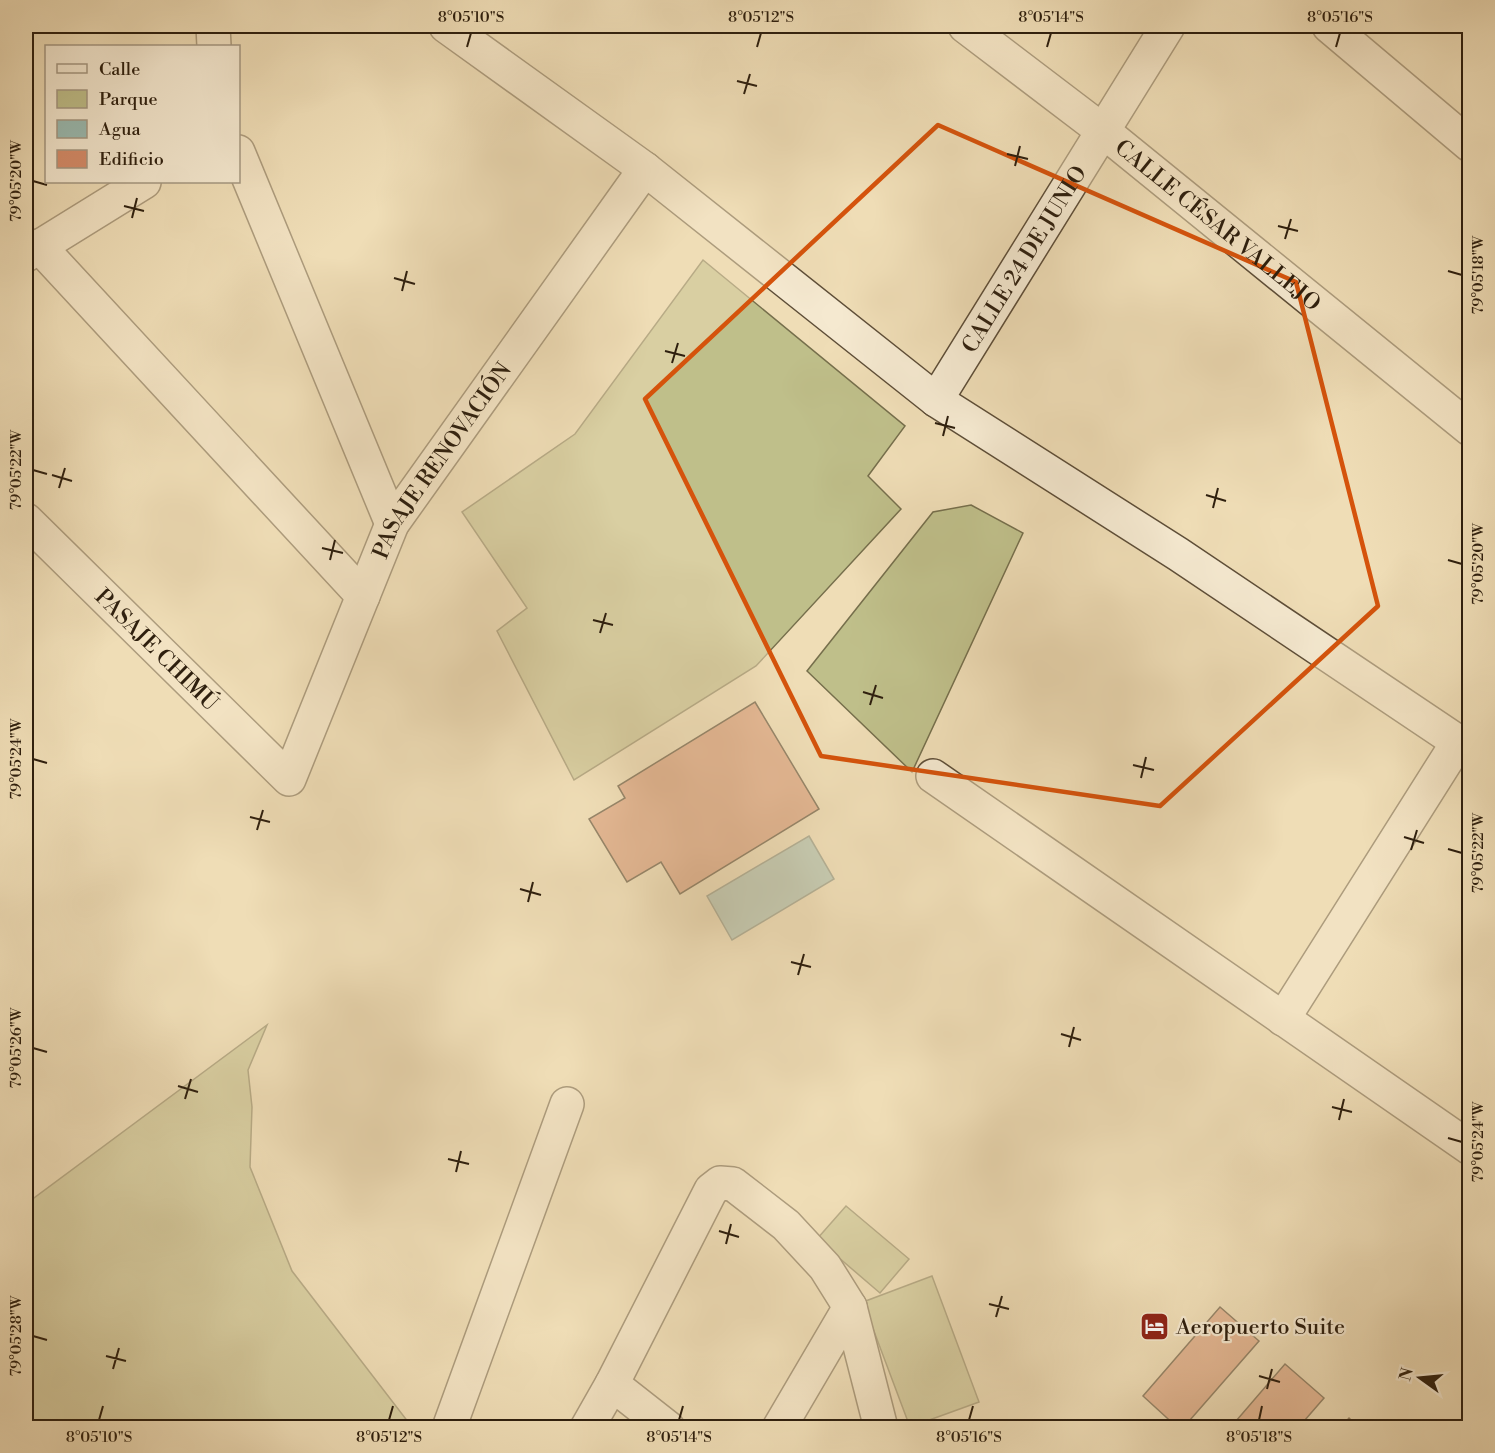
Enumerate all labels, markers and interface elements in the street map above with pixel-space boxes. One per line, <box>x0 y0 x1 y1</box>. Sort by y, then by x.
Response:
text: 8°05'10"S <box>438 8 504 27</box>
text: 8°05'12"S <box>728 8 794 27</box>
text: 8°05'14"S <box>1018 8 1084 27</box>
text: 8°05'16"S <box>1307 8 1373 27</box>
legend <box>45 45 240 183</box>
text: Calle <box>99 58 140 81</box>
text: Parque <box>99 88 158 111</box>
text: Agua <box>98 118 141 141</box>
street label: CALLE CÉSAR VALLEJO <box>1109 134 1326 317</box>
text: 79°05'20"W <box>7 140 26 222</box>
text: Edificio <box>99 148 164 171</box>
street label: CALLE 24 DE JUNIO <box>957 161 1093 358</box>
text: 79°05'18"W <box>1469 235 1488 314</box>
street label: PASAJE RENOVACIÓN <box>367 357 518 563</box>
text: 79°05'22"W <box>7 430 26 510</box>
text: 79°05'20"W <box>1469 523 1488 605</box>
street label: PASAJE CHIMÚ <box>89 584 225 717</box>
text: 79°05'24"W <box>7 718 26 799</box>
text: 79°05'22"W <box>1469 813 1488 893</box>
text: 79°05'26"W <box>7 1007 26 1088</box>
text: 79°05'24"W <box>1469 1101 1488 1182</box>
text: 79°05'28"W <box>7 1295 26 1376</box>
hotel icon: Aeropuerto Suite <box>1139 1310 1171 1342</box>
place label: Aeropuerto Suite <box>1175 1314 1345 1341</box>
north arrow <box>1390 1348 1450 1408</box>
text: N <box>1395 1365 1418 1383</box>
text: 8°05'10"S <box>66 1428 132 1447</box>
text: 8°05'12"S <box>356 1428 422 1447</box>
text: 8°05'14"S <box>646 1428 712 1447</box>
text: 8°05'16"S <box>936 1428 1002 1447</box>
text: 8°05'18"S <box>1226 1428 1292 1447</box>

